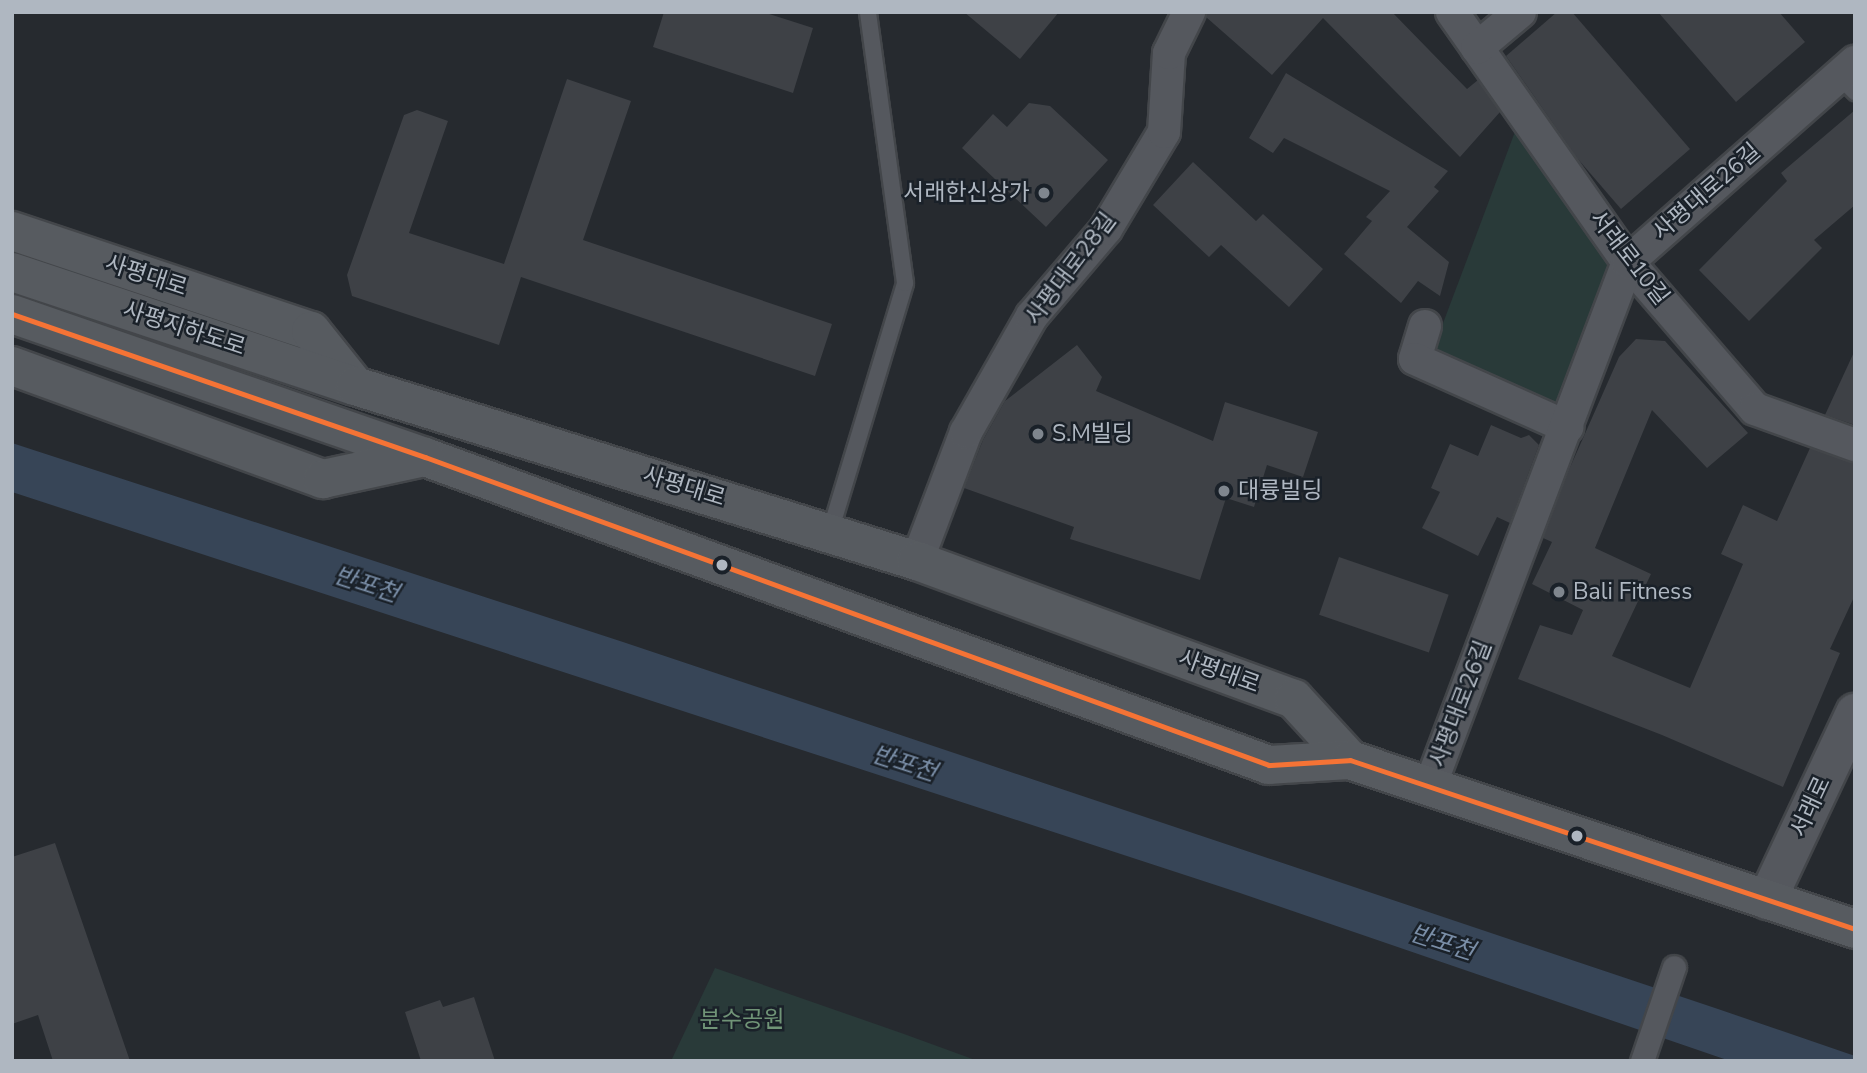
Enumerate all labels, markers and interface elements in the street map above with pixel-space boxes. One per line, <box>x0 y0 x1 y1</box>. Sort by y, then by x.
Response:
street label: 사평대로26길 <box>1648 138 1766 246</box>
place label: 서래한신상가 <box>903 179 1030 207</box>
marker: 서래한신상가 <box>1036 185 1052 201</box>
street label: 서래로10길 <box>1584 205 1674 311</box>
street label: 사평대로28길 <box>1020 207 1122 331</box>
street label: 사평대로 <box>101 250 191 302</box>
street label: 사평지하도로 <box>119 296 249 362</box>
place label: S.M빌딩 <box>1052 420 1133 448</box>
marker: S.M빌딩 <box>1030 426 1046 442</box>
street label: 사평대로 <box>639 461 729 513</box>
place label: 대륭빌딩 <box>1238 477 1323 505</box>
marker: 대륭빌딩 <box>1216 483 1232 499</box>
unlabelled marker <box>715 558 729 572</box>
water label: 반포천 <box>330 561 402 609</box>
place label: Bali Fitness <box>1573 578 1692 606</box>
marker: Bali Fitness <box>1551 584 1567 600</box>
street label: 사평대로26길 <box>1424 637 1498 771</box>
street label: 사평대로 <box>1175 645 1263 699</box>
water label: 반포천 <box>868 740 940 788</box>
street label: 서래로 <box>1785 772 1837 842</box>
unlabelled marker <box>1570 829 1584 843</box>
water label: 반포천 <box>1406 919 1478 967</box>
park label: 분수공원 <box>700 1006 784 1034</box>

